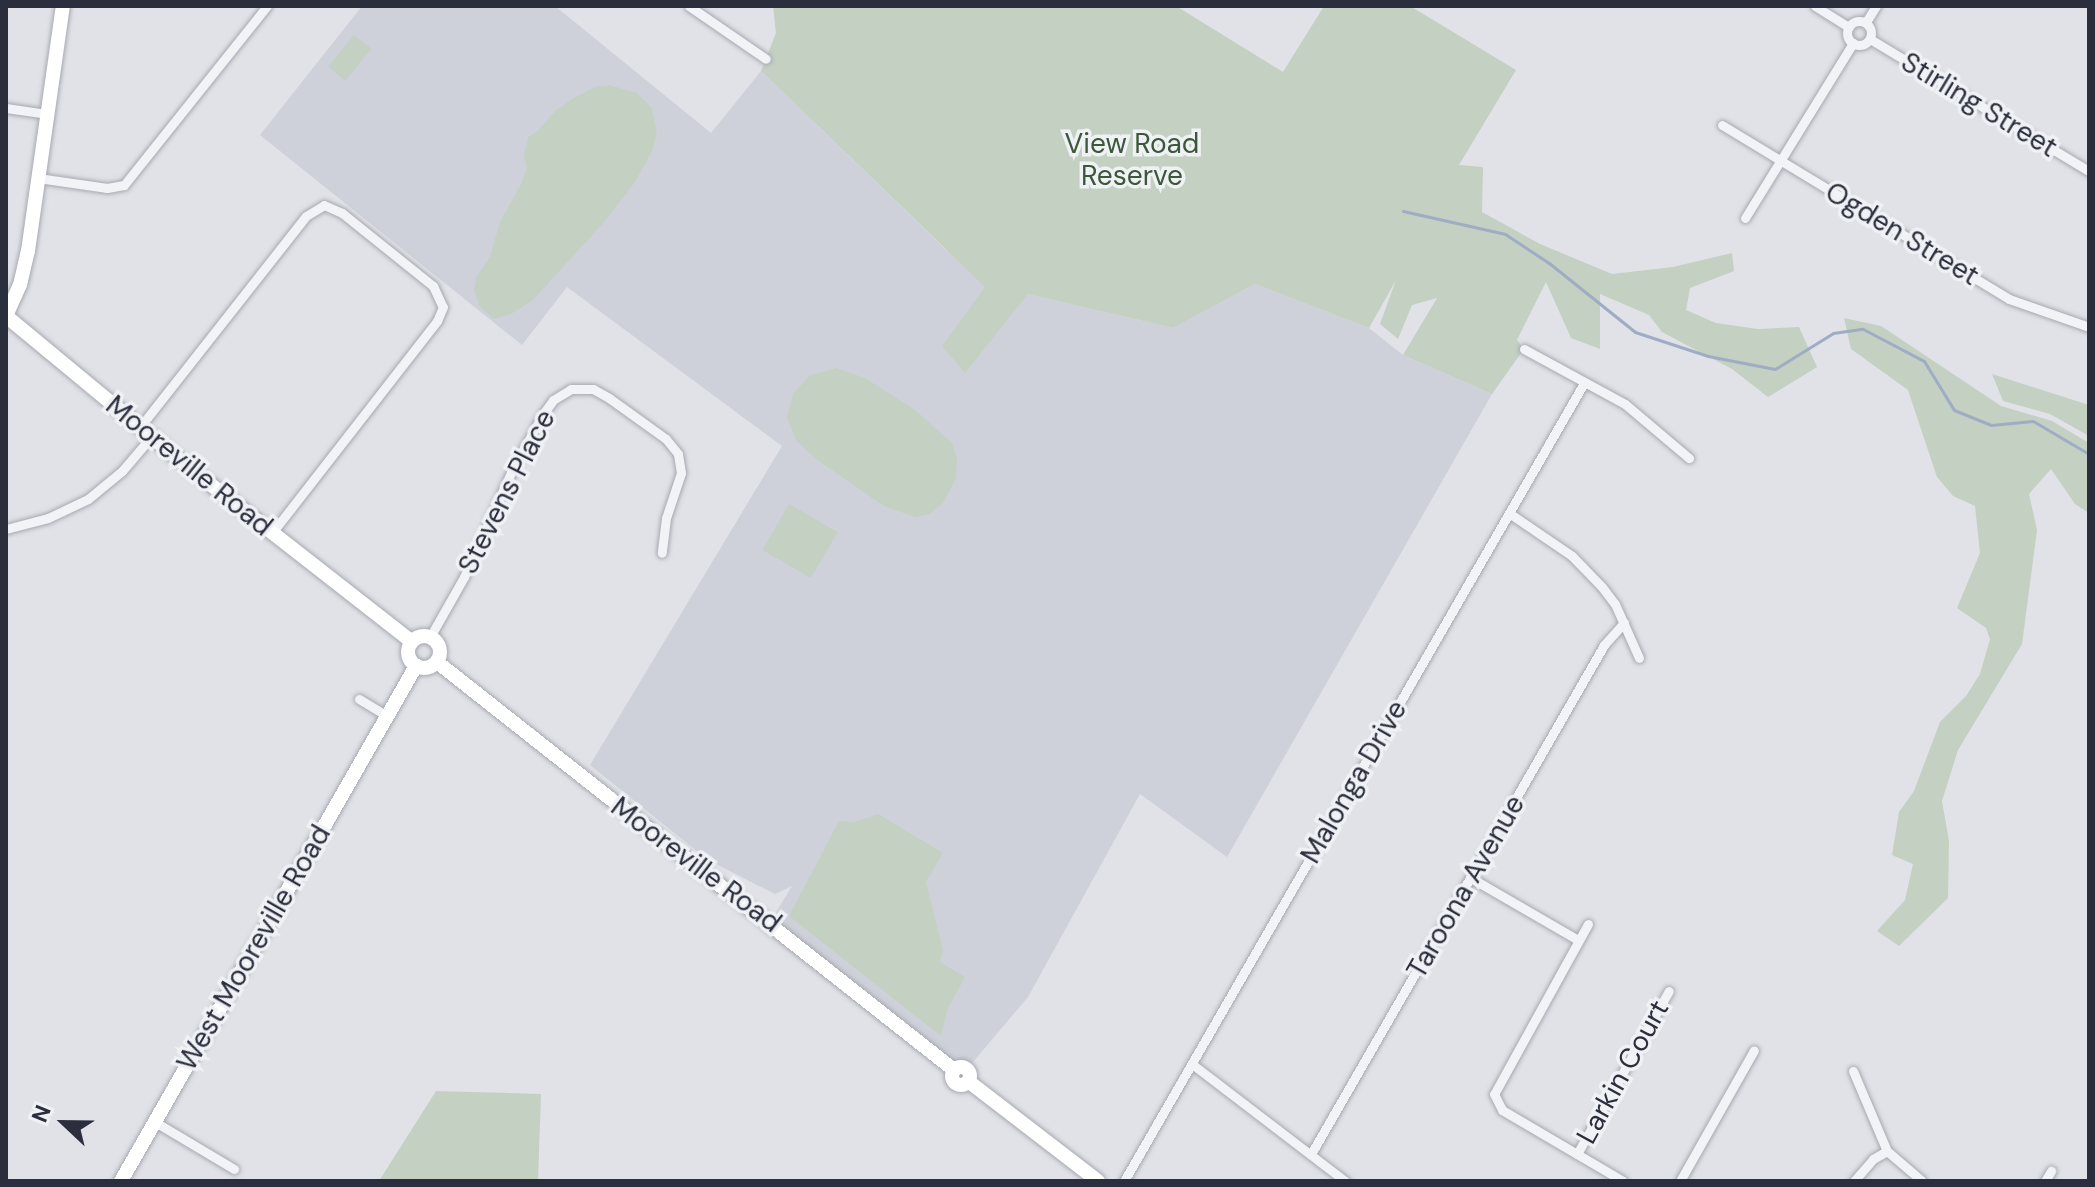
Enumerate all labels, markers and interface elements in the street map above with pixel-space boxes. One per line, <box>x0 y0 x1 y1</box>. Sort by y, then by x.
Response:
street label: Stirling Street <box>1895 45 2063 165</box>
park label: View Road Reserve <box>1065 127 1199 193</box>
street label: Ogden Street <box>1819 175 1985 293</box>
street label: Mooreville Road <box>99 389 279 543</box>
street label: Stevens Place <box>451 404 563 580</box>
street label: Malonga Drive <box>1294 695 1414 869</box>
street label: Taroona Avenue <box>1400 789 1532 985</box>
street label: Mooreville Road <box>604 790 788 940</box>
street label: West Mooreville Road <box>170 819 338 1077</box>
street label: Larkin Court <box>1570 994 1676 1150</box>
north arrow <box>24 1083 104 1163</box>
text: N <box>25 1101 58 1127</box>

